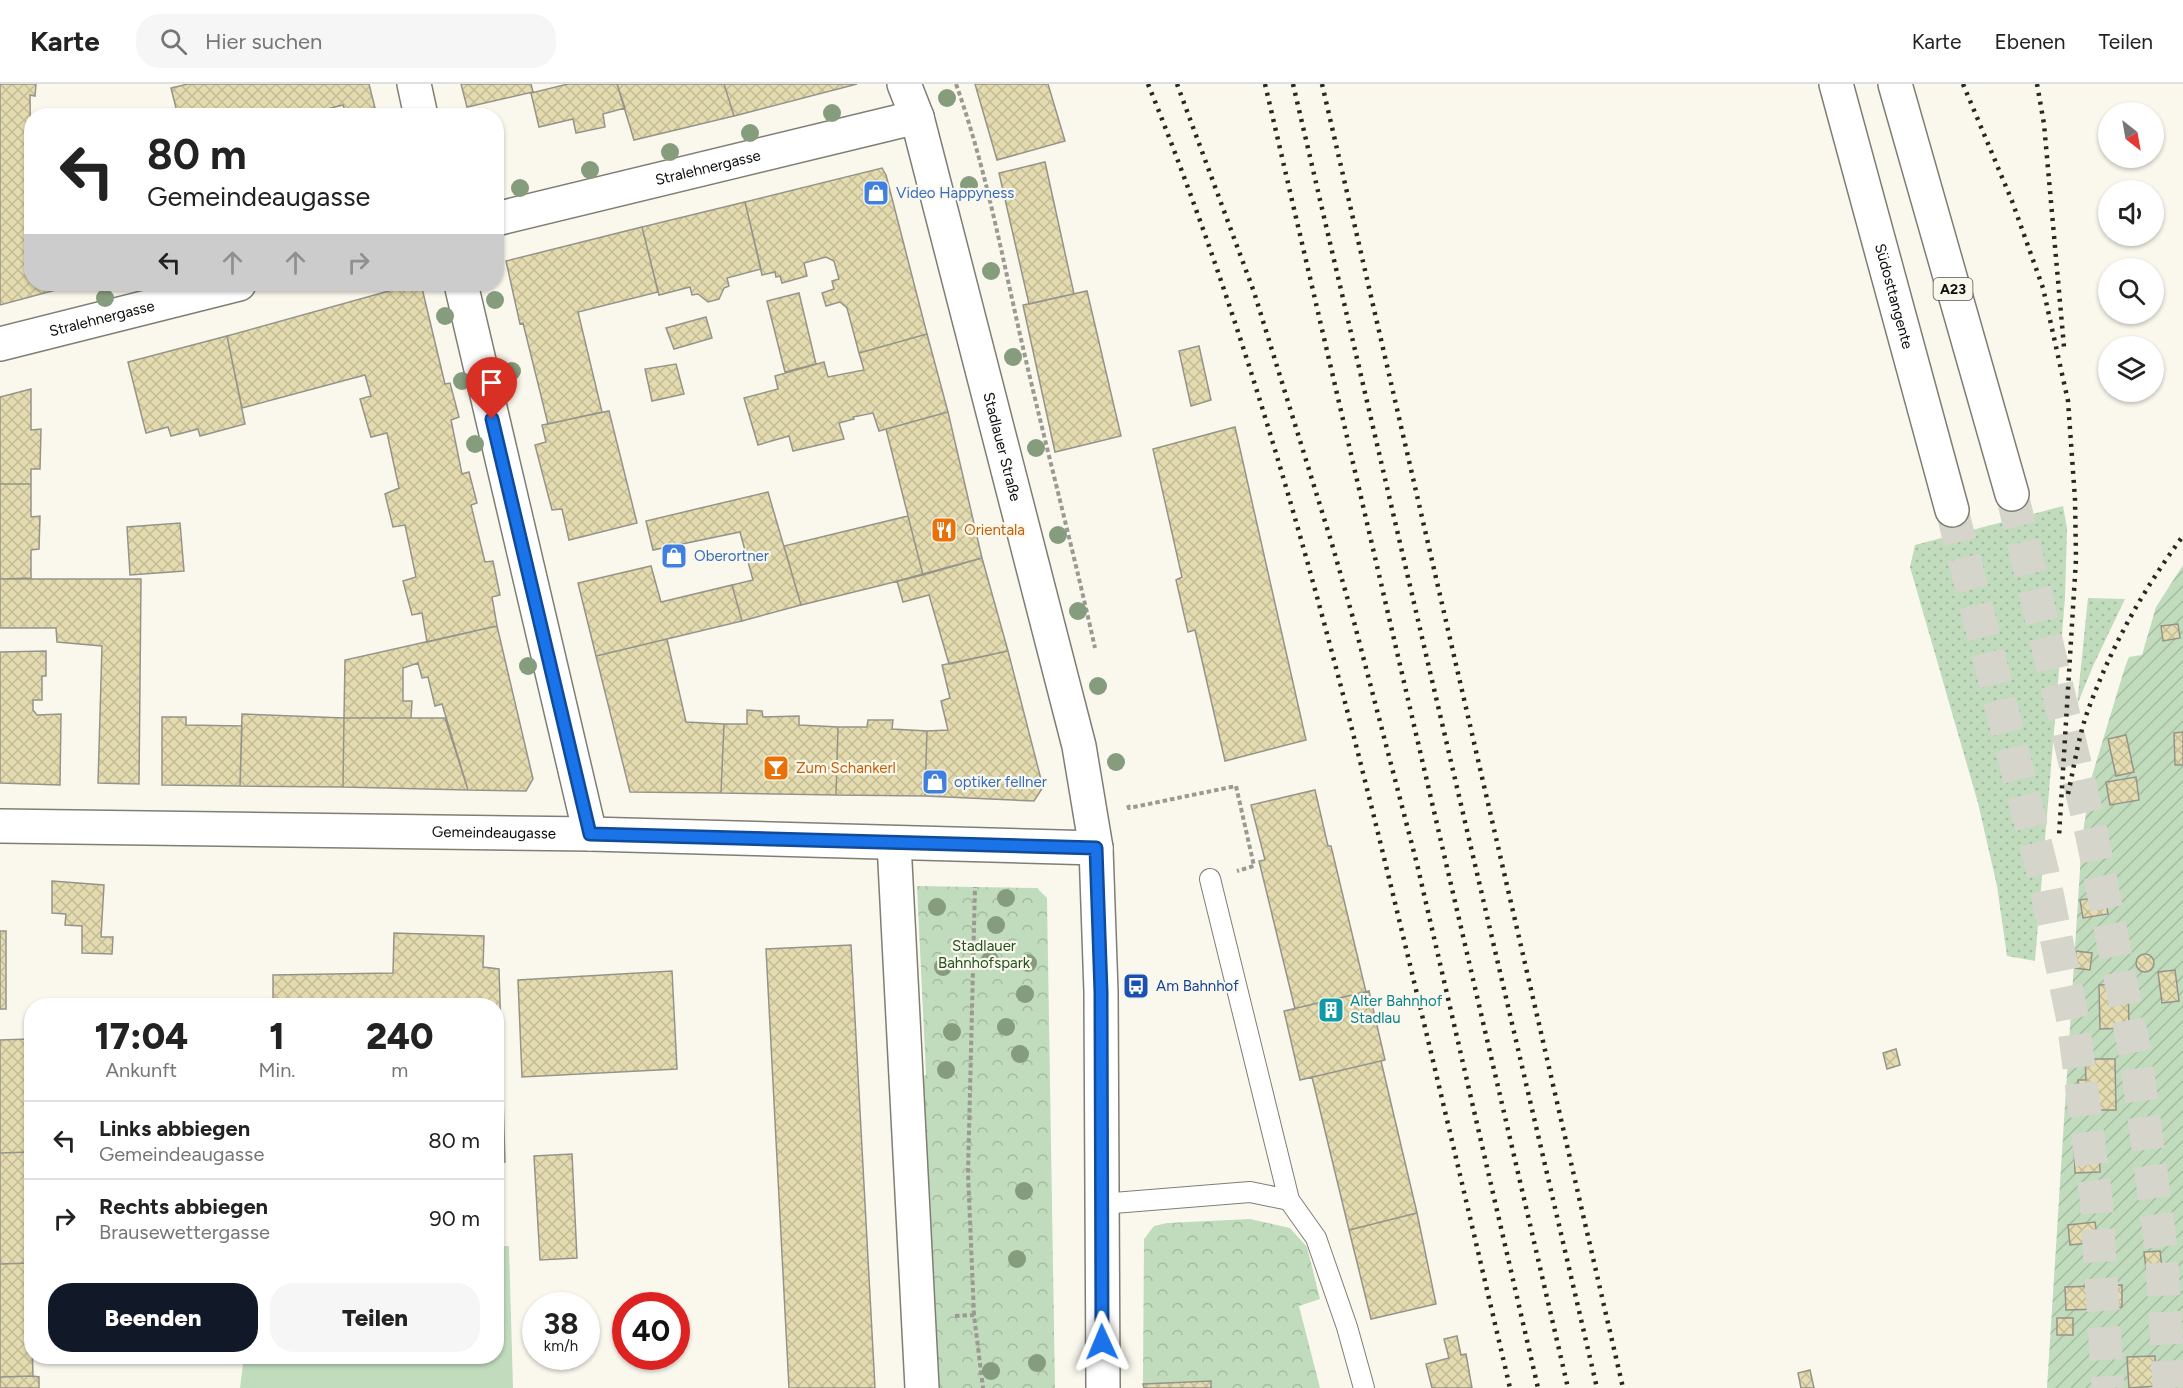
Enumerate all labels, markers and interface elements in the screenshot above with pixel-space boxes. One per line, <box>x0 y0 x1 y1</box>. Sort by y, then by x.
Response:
search box <box>136 14 556 68</box>
text: Karte <box>30 24 100 58</box>
icon: search <box>157 25 190 58</box>
text: Hier suchen <box>205 28 322 55</box>
text: Karte <box>1912 29 1961 54</box>
text: Ebenen <box>1994 29 2066 54</box>
text: Teilen <box>2099 29 2153 54</box>
north arrow <box>2098 102 2164 168</box>
map controls <box>2098 102 2164 402</box>
text: 80 m <box>147 129 247 180</box>
icon: left <box>48 132 126 210</box>
street label: Stralehnergasse <box>653 146 762 189</box>
shop icon: Video Happyness <box>861 178 891 208</box>
text: Gemeindeaugasse <box>147 180 370 213</box>
button: sound <box>2098 180 2164 246</box>
place label: Video Happyness <box>896 184 1014 202</box>
street label: Südosttangente <box>1871 241 1917 351</box>
icon: left <box>153 246 186 279</box>
icon: ahead <box>216 246 249 279</box>
icon: ahead <box>279 246 312 279</box>
icon: right <box>342 246 375 279</box>
button: search <box>2098 258 2164 324</box>
road number: A23 <box>1934 278 1972 300</box>
street label: Stralehnergasse <box>47 297 156 340</box>
button: layers <box>2098 336 2164 402</box>
pin <box>466 357 517 419</box>
icon: arrive <box>475 366 508 399</box>
street label: Stadlauer Straße <box>979 390 1025 503</box>
restaurant icon: Orientala <box>929 515 959 545</box>
place label: Orientala <box>964 521 1025 539</box>
shop icon: Oberortner <box>659 541 689 571</box>
place label: Oberortner <box>694 547 769 565</box>
bar icon: Zum Schankerl <box>761 753 791 783</box>
place label: Zum Schankerl <box>796 759 896 777</box>
shop icon: optiker fellner <box>920 767 950 797</box>
place label: optiker fellner <box>954 773 1047 791</box>
street label: Gemeindeaugasse <box>432 823 556 843</box>
park label: Stadlauer Bahnhofspark <box>938 937 1031 972</box>
bus stop icon: Am Bahnhof <box>1121 971 1151 1001</box>
place label: Am Bahnhof <box>1156 977 1239 995</box>
place label: Alter Bahnhof Stadlau <box>1350 992 1443 1027</box>
building icon: Alter Bahnhof Stadlau <box>1316 995 1346 1025</box>
text: 17:04 <box>94 1015 188 1058</box>
text: 1 <box>269 1015 285 1058</box>
text: 240 <box>366 1015 434 1058</box>
text: Ankunft <box>105 1058 177 1082</box>
text: Min. <box>259 1058 295 1082</box>
text: m <box>391 1058 408 1082</box>
text: Links abbiegen <box>99 1115 250 1142</box>
icon: left <box>48 1124 81 1157</box>
text: 80 m <box>428 1127 480 1154</box>
text: Gemeindeaugasse <box>99 1142 264 1166</box>
text: Rechts abbiegen <box>99 1193 268 1220</box>
icon: right <box>48 1202 81 1235</box>
text: 90 m <box>429 1205 480 1232</box>
text: Brausewettergasse <box>99 1220 270 1244</box>
button: Beenden <box>48 1283 258 1352</box>
button: Teilen <box>270 1283 480 1352</box>
speed limit sign: 40 <box>612 1292 690 1370</box>
text: 38 <box>543 1305 579 1342</box>
position arrow <box>1070 1310 1134 1374</box>
text: km/h <box>544 1337 578 1355</box>

